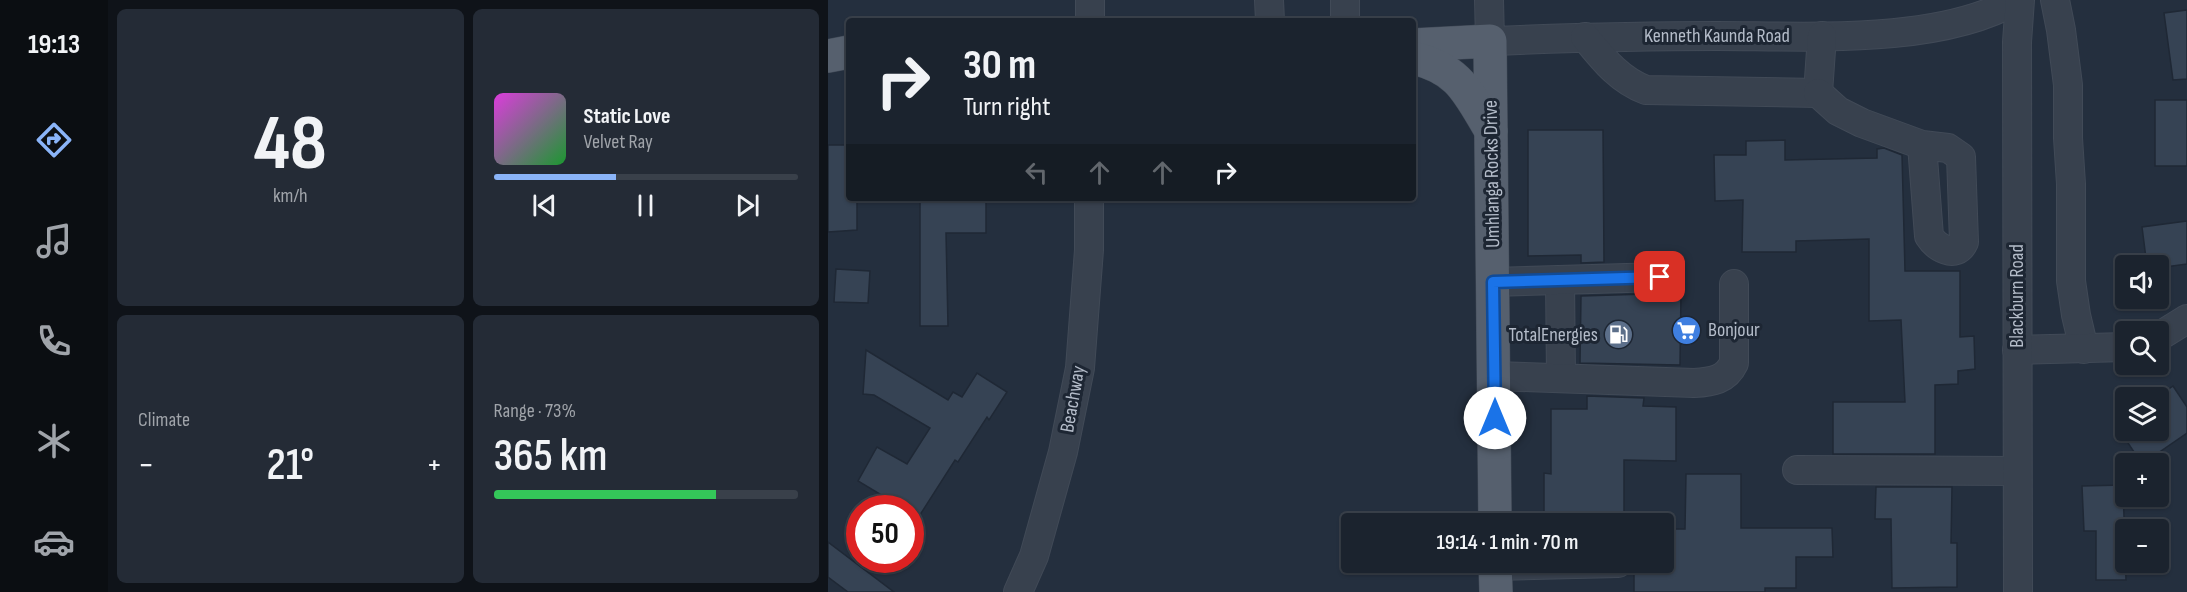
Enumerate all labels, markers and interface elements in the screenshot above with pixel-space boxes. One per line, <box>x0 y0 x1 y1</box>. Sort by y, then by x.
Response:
street label: Kenneth Kaunda Road <box>1644 24 1790 48</box>
text: 19:13 <box>28 29 80 61</box>
text: 30 m <box>963 40 1036 91</box>
icon: right <box>864 42 942 120</box>
text: Turn right <box>963 91 1050 123</box>
text: 48 <box>254 98 327 191</box>
street label: Umhlanga Rocks Drive <box>1479 100 1505 248</box>
text: Static Love <box>584 103 670 130</box>
icon: directions <box>33 119 75 161</box>
text: Velvet Ray <box>584 130 653 154</box>
icon: left <box>1020 156 1053 189</box>
icon: ahead <box>1083 156 1116 189</box>
icon: ahead <box>1146 156 1179 189</box>
icon: right <box>1209 156 1242 189</box>
text: km/h <box>273 184 308 208</box>
icon: previous <box>528 189 561 222</box>
icon: pause <box>629 189 662 222</box>
icon: next <box>731 189 764 222</box>
icon: music <box>33 220 75 262</box>
street label: Blackburn Road <box>2005 244 2029 348</box>
pin <box>1634 251 1685 302</box>
map controls <box>2115 255 2169 573</box>
button: sound <box>2115 255 2169 309</box>
icon: arrive <box>1643 260 1676 293</box>
supermarket icon: Bonjour <box>1671 314 1703 346</box>
place label: Bonjour <box>1708 318 1760 342</box>
fuel station icon: TotalEnergies <box>1603 319 1635 351</box>
icon: phone <box>33 320 75 362</box>
button: search <box>2115 321 2169 375</box>
place label: TotalEnergies <box>1509 323 1598 347</box>
street label: Beachway <box>1055 363 1091 434</box>
position arrow <box>1463 386 1527 450</box>
button: layers <box>2115 387 2169 441</box>
text: Range · 73% <box>494 399 576 423</box>
text: Climate <box>138 408 190 432</box>
icon: climate <box>33 420 75 462</box>
text: 365 km <box>494 429 607 484</box>
text: 21° <box>266 438 314 493</box>
text: − <box>138 445 154 485</box>
text: + <box>426 445 443 485</box>
button: + <box>2115 453 2169 507</box>
speed limit sign: 50 <box>846 495 924 573</box>
button: − <box>2115 519 2169 573</box>
icon: car <box>33 521 75 563</box>
text: 19:14 · 1 min · 70 m <box>1437 529 1578 556</box>

